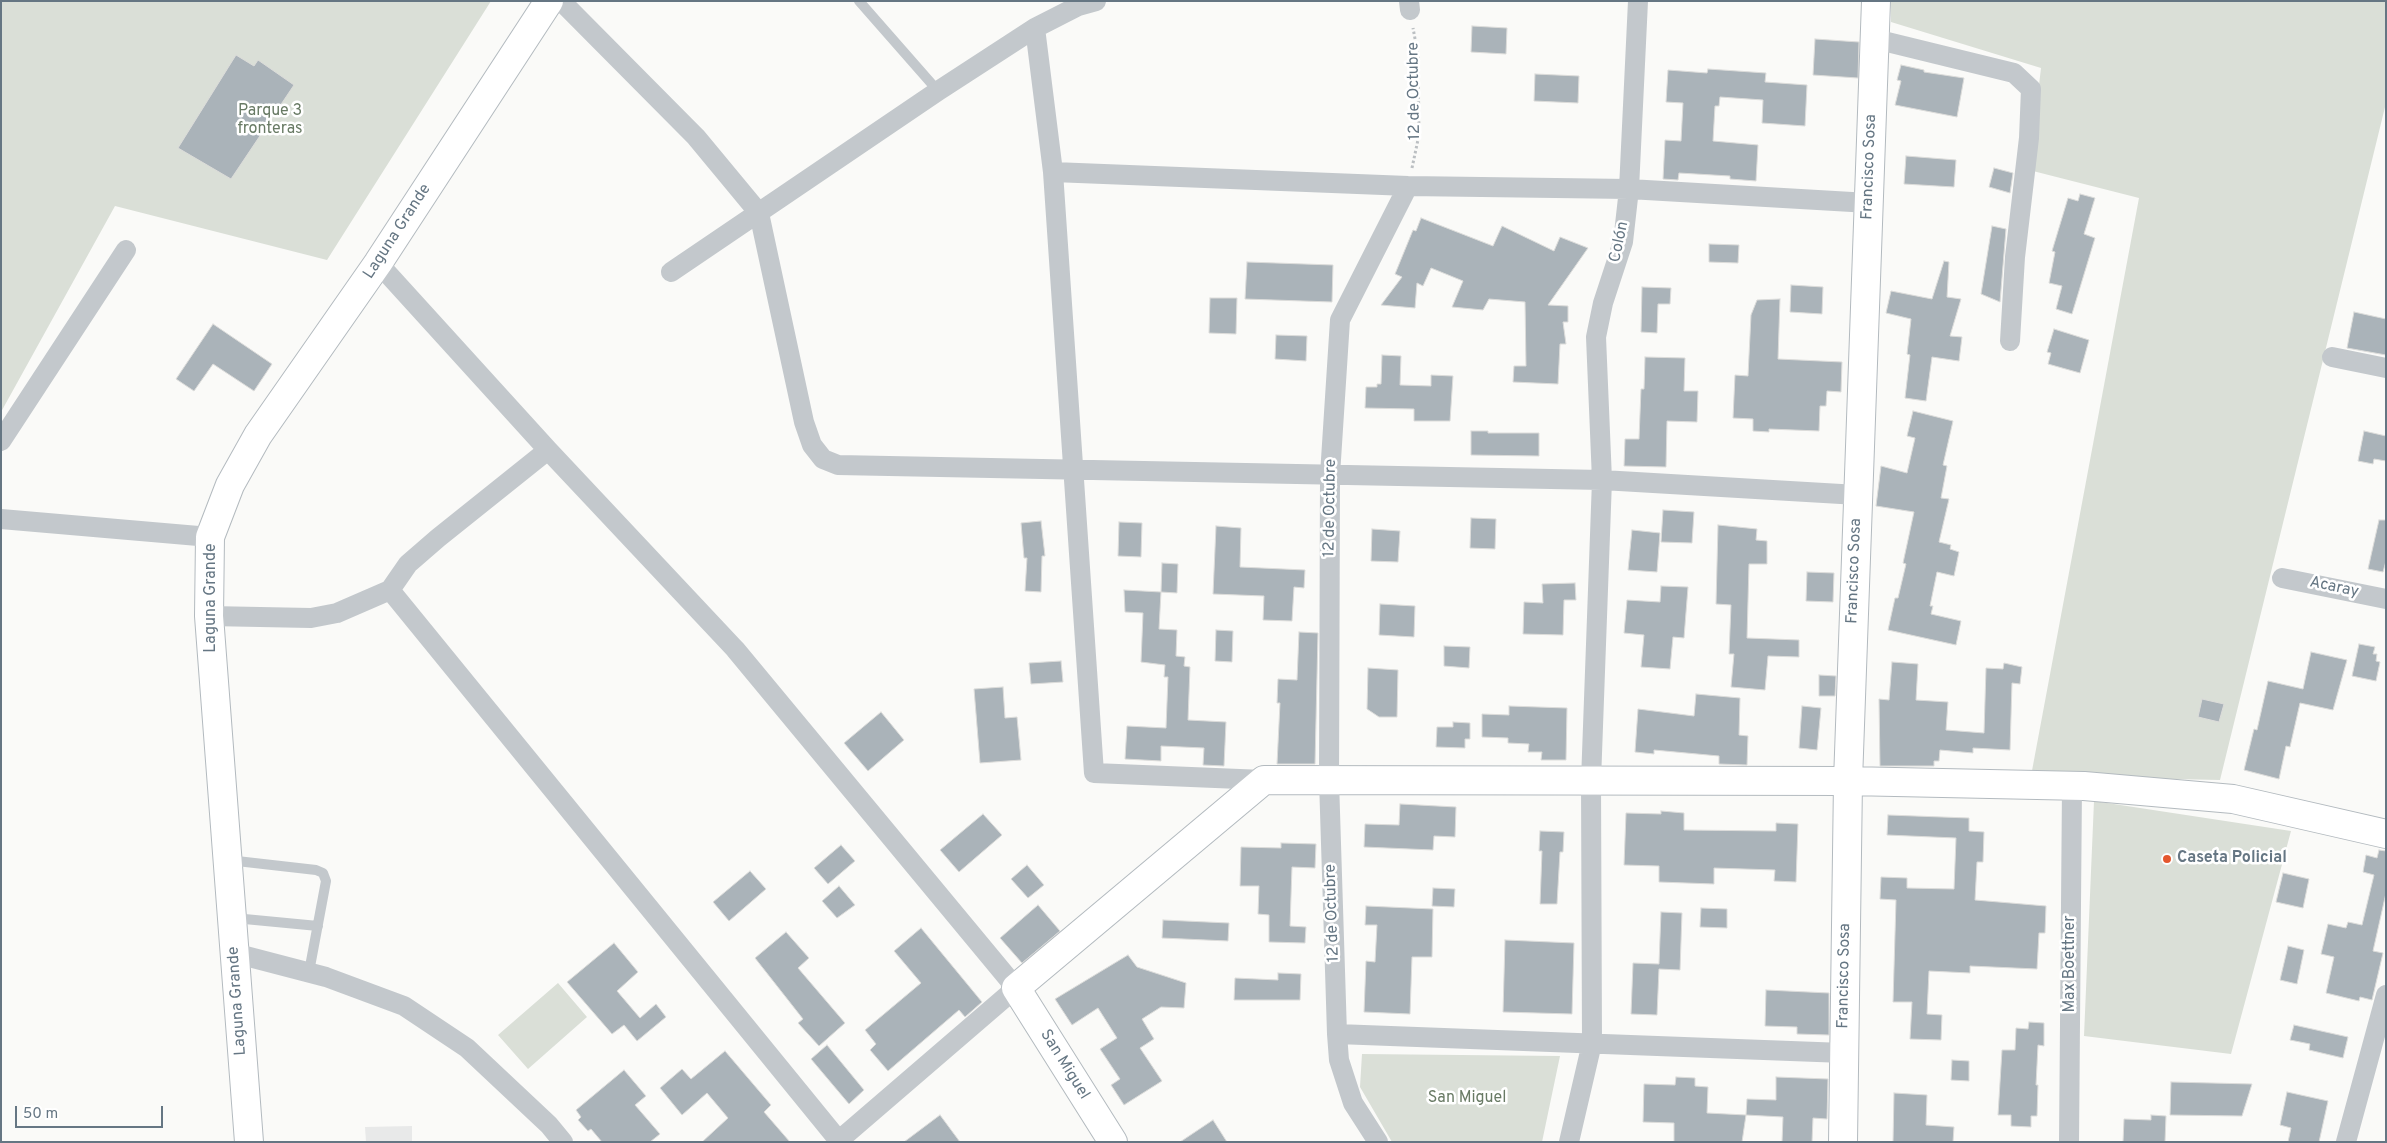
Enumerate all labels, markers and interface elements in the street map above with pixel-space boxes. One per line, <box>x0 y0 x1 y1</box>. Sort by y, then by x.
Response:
street label: 12 de Octubre <box>1405 42 1425 140</box>
park label: Parque 3 fronteras <box>237 102 303 140</box>
street label: Francisco Sosa <box>1859 114 1881 220</box>
street label: Laguna Grande <box>360 181 436 283</box>
street label: Colón <box>1606 220 1634 264</box>
street label: 12 de Octubre <box>1321 459 1341 557</box>
street label: Francisco Sosa <box>1844 518 1866 624</box>
street label: Laguna Grande <box>202 543 222 653</box>
street label: Acaray <box>2308 573 2360 603</box>
place label: Caseta Policial <box>2177 849 2287 869</box>
marker: Caseta Policial <box>2161 853 2173 865</box>
street label: 12 de Octubre <box>1322 864 1344 962</box>
street label: Max Boettner <box>2061 916 2081 1012</box>
street label: Francisco Sosa <box>1834 923 1856 1029</box>
street label: Laguna Grande <box>225 946 251 1056</box>
street label: San Miguel <box>1035 1027 1093 1103</box>
park label: San Miguel <box>1428 1089 1506 1109</box>
scale bar <box>18 1096 165 1128</box>
text: 50 m <box>23 1105 58 1124</box>

